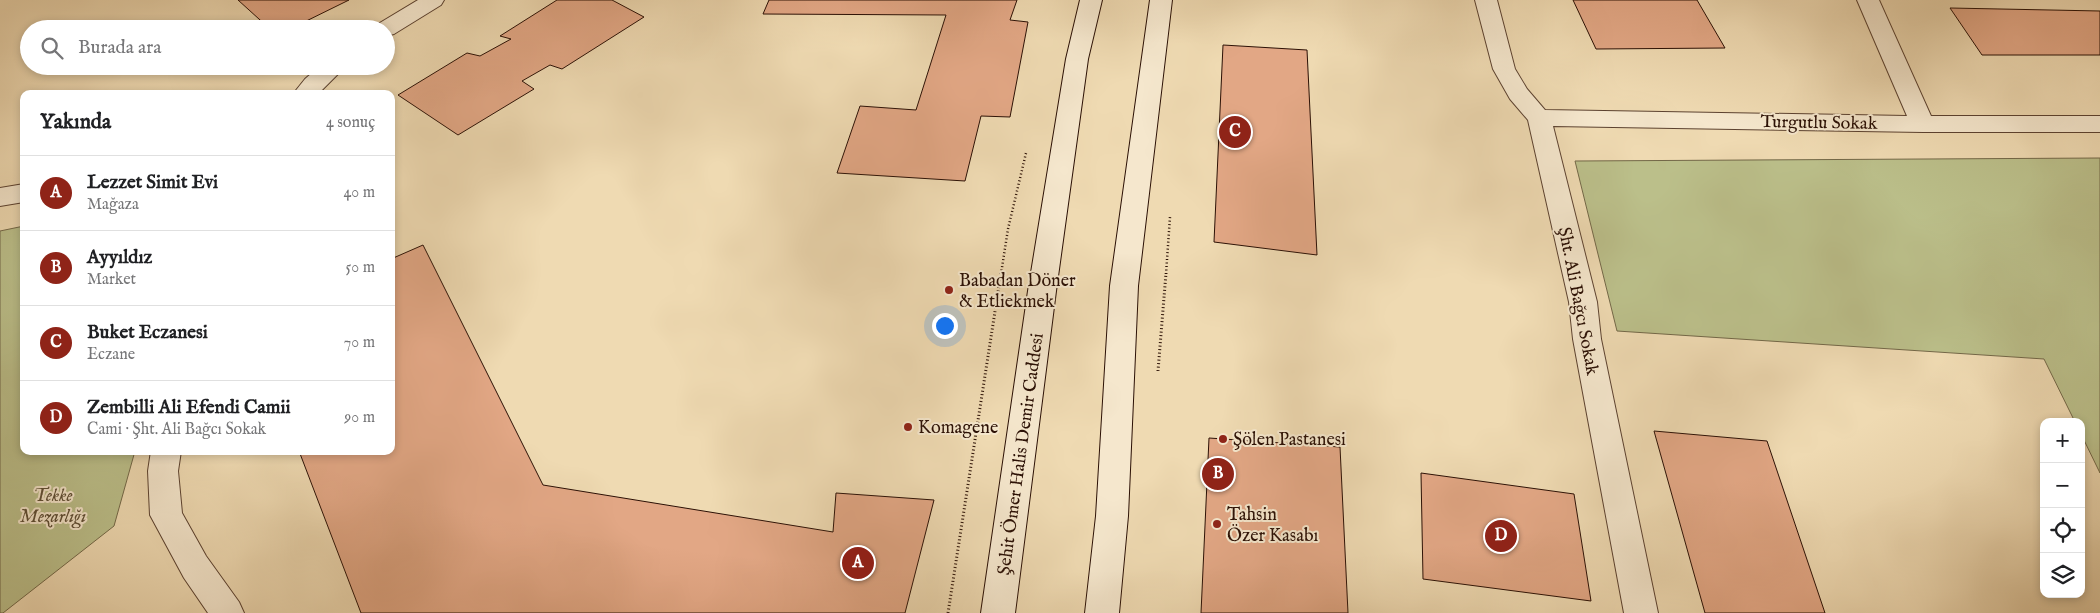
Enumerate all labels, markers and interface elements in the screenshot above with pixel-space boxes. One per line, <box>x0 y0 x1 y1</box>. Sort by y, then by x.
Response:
search box <box>20 20 395 75</box>
icon: search <box>38 34 66 62</box>
text: Burada ara <box>78 36 162 60</box>
text: Yakında <box>40 109 111 136</box>
street label: Turgutlu Sokak <box>1760 111 1878 136</box>
text: 4 sonuç <box>326 113 375 133</box>
pin: C <box>1219 113 1251 151</box>
text: Lezzet Simit Evi <box>87 171 218 195</box>
text: A <box>51 183 61 203</box>
text: 40 m <box>343 183 375 203</box>
text: Mağaza <box>87 195 139 215</box>
street label: Şht. Ali Bağcı Sokak <box>1552 225 1603 378</box>
text: Ayyıldız <box>87 246 152 270</box>
text: B <box>51 258 61 278</box>
text: 50 m <box>346 258 375 278</box>
text: Market <box>87 270 136 290</box>
place label: Babadan Döner & Etliekmek <box>959 270 1076 314</box>
marker: Babadan Döner & Etliekmek <box>943 284 955 296</box>
your location <box>932 313 958 339</box>
text: Buket Eczanesi <box>87 321 208 345</box>
street label: Şehit Ömer Halis Demir Caddesi <box>992 331 1050 577</box>
text: C <box>50 333 62 353</box>
text: 70 m <box>344 333 375 353</box>
text: Eczane <box>87 345 135 365</box>
text: Zembilli Ali Efendi Camii <box>87 396 291 420</box>
text: D <box>50 408 62 428</box>
text: 90 m <box>344 408 375 428</box>
place label: Komagene <box>918 417 998 440</box>
map controls <box>2040 418 2085 598</box>
button: + <box>2040 418 2085 463</box>
text: Cami · Şht. Ali Bağcı Sokak <box>87 420 266 440</box>
marker: Komagene <box>902 421 914 433</box>
place label: Şölen Pastanesi <box>1233 429 1346 452</box>
marker: Şölen Pastanesi <box>1217 433 1229 445</box>
pin: B <box>1202 455 1234 493</box>
button: − <box>2040 463 2085 508</box>
park label: Tekke Mezarlığı <box>20 485 86 529</box>
place label: Tahsin Özer Kasabı <box>1227 504 1319 548</box>
button: locate <box>2040 508 2085 553</box>
pin: D <box>1485 517 1517 555</box>
marker: Tahsin Özer Kasabı <box>1211 518 1223 530</box>
pin: A <box>842 544 874 582</box>
button: layers <box>2040 553 2085 598</box>

